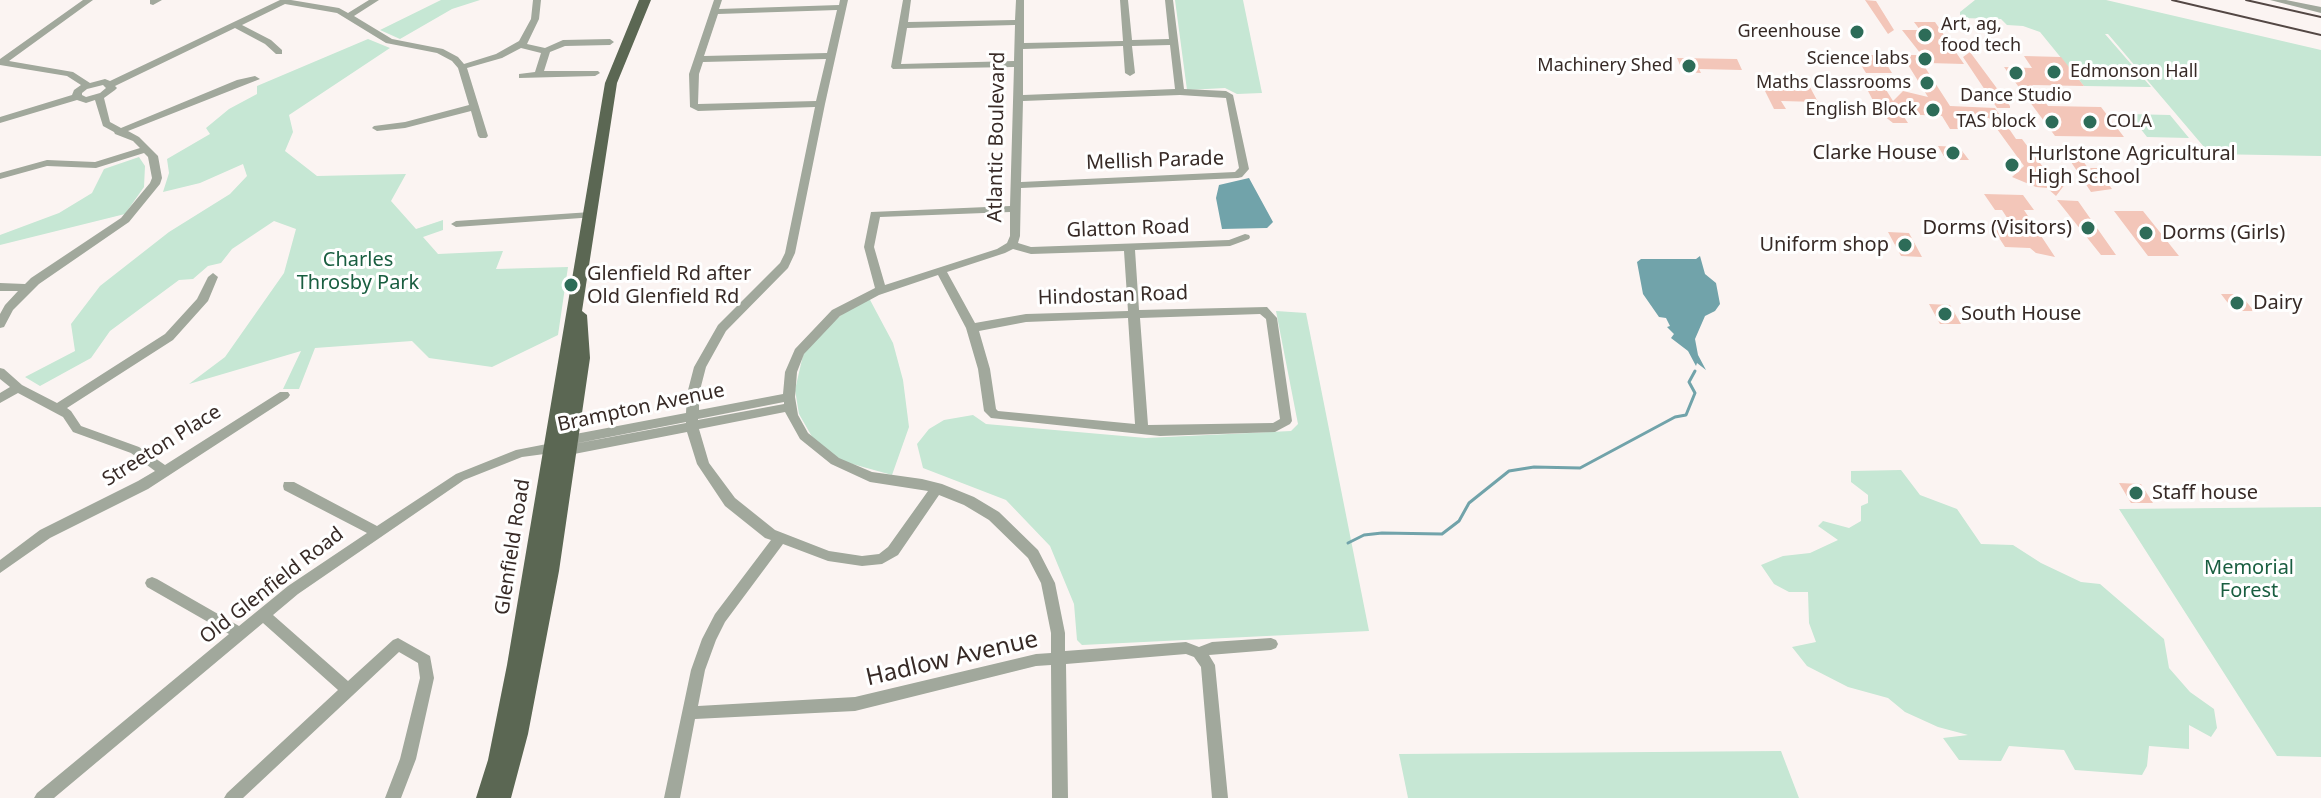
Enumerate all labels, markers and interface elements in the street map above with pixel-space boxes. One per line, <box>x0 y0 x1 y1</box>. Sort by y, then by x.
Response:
place label: Art, ag, food tech <box>1941 14 2021 56</box>
place label: Greenhouse <box>1737 21 1841 43</box>
marker: Greenhouse <box>1848 23 1866 41</box>
marker: Art, ag, food tech <box>1916 26 1934 44</box>
place label: Science labs <box>1807 48 1909 70</box>
marker: Science labs <box>1916 50 1934 68</box>
street label: Atlantic Boulevard <box>984 51 1010 223</box>
place label: Machinery Shed <box>1537 55 1673 77</box>
marker: Machinery Shed <box>1680 57 1698 75</box>
place label: Edmonson Hall <box>2070 61 2198 83</box>
marker: Edmonson Hall <box>2045 63 2063 81</box>
marker: Dance Studio <box>2007 64 2025 82</box>
place label: Maths Classrooms <box>1756 72 1911 94</box>
marker: Maths Classrooms <box>1918 74 1936 92</box>
place label: Dance Studio <box>1960 85 2072 107</box>
place label: English Block <box>1806 99 1917 121</box>
marker: English Block <box>1924 101 1942 119</box>
place label: TAS block <box>1956 111 2036 133</box>
place label: COLA <box>2106 111 2152 133</box>
marker: TAS block <box>2043 113 2061 131</box>
marker: COLA <box>2081 113 2099 131</box>
place label: Clarke House <box>1812 141 1937 165</box>
place label: Hurlstone Agricultural High School <box>2028 142 2236 189</box>
marker: Clarke House <box>1944 144 1962 162</box>
street label: Mellish Parade <box>1086 147 1224 175</box>
marker: Hurlstone Agricultural High School <box>2003 156 2021 174</box>
street label: Glatton Road <box>1066 215 1190 243</box>
place label: Dorms (Visitors) <box>1923 216 2072 240</box>
marker: Dorms (Visitors) <box>2079 219 2097 237</box>
place label: Dorms (Girls) <box>2162 221 2285 245</box>
marker: Dorms (Girls) <box>2137 224 2155 242</box>
place label: Uniform shop <box>1759 233 1889 257</box>
marker: Uniform shop <box>1896 236 1914 254</box>
park label: Charles Throsby Park <box>297 248 419 295</box>
place label: Glenfield Rd after Old Glenfield Rd <box>587 262 751 309</box>
marker: Glenfield Rd after Old Glenfield Rd <box>562 276 580 294</box>
street label: Hindostan Road <box>1037 281 1189 311</box>
place label: Dairy <box>2253 291 2302 315</box>
marker: Dairy <box>2228 294 2246 312</box>
place label: South House <box>1961 302 2081 326</box>
marker: South House <box>1936 305 1954 323</box>
street label: Brampton Avenue <box>555 379 727 437</box>
street label: Streeton Place <box>98 400 226 492</box>
street label: Glenfield Road <box>490 477 536 617</box>
place label: Staff house <box>2152 481 2258 505</box>
marker: Staff house <box>2127 484 2145 502</box>
street label: Old Glenfield Road <box>195 522 349 650</box>
park label: Memorial Forest <box>2204 556 2294 603</box>
street label: Hadlow Avenue <box>863 625 1041 693</box>

